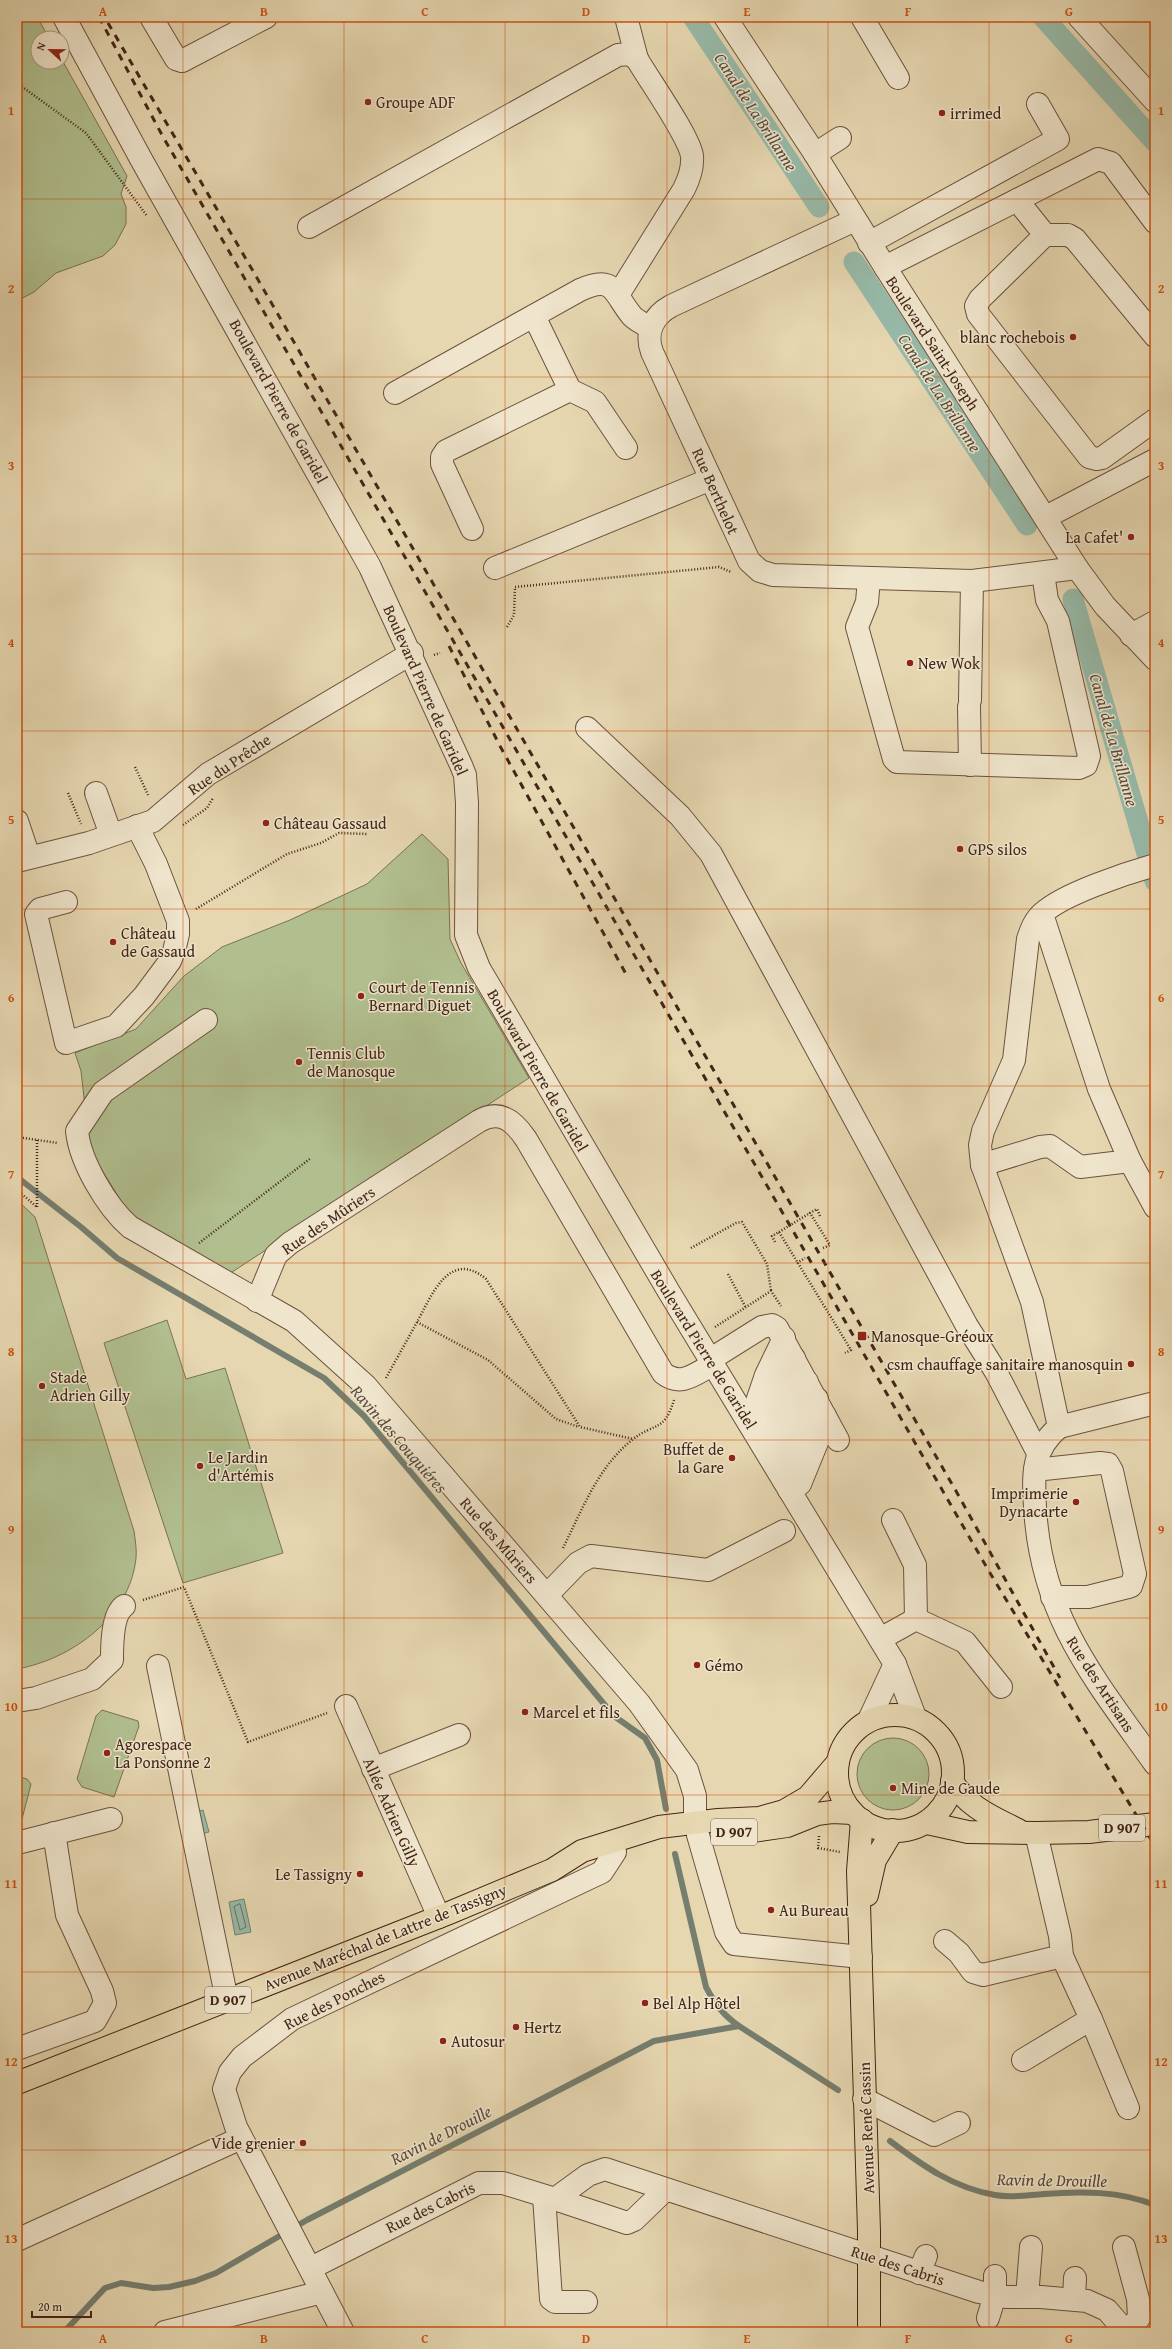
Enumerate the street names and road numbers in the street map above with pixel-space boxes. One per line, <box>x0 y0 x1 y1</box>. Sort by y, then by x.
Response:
street label: Boulevard Saint-Joseph <box>880 271 986 415</box>
street label: Boulevard Pierre de Garidel <box>224 315 334 488</box>
street label: Rue Berthelot <box>686 444 746 538</box>
street label: Boulevard Pierre de Garidel <box>378 601 475 780</box>
street label: Rue du Prêche <box>183 727 275 801</box>
street label: Boulevard Pierre de Garidel <box>482 984 595 1156</box>
street label: Rue des Mûriers <box>276 1180 380 1260</box>
street label: Boulevard Pierre de Garidel <box>645 1264 763 1434</box>
street label: Rue des Mûriers <box>454 1491 544 1589</box>
street label: Rue des Artisans <box>1061 1631 1141 1737</box>
street label: Allée Adrien Gilly <box>357 1753 427 1871</box>
road number: D 907 <box>1099 1815 1145 1841</box>
road number: D 907 <box>711 1819 757 1845</box>
street label: Avenue Maréchal de Lattre de Tassigny <box>260 1877 510 1997</box>
street label: Rue des Ponches <box>279 1964 389 2036</box>
road number: D 907 <box>205 1987 251 2013</box>
street label: Avenue René Cassin <box>852 2062 880 2194</box>
street label: Rue des Cabris <box>381 2175 479 2239</box>
street label: Rue des Cabris <box>848 2239 948 2291</box>

